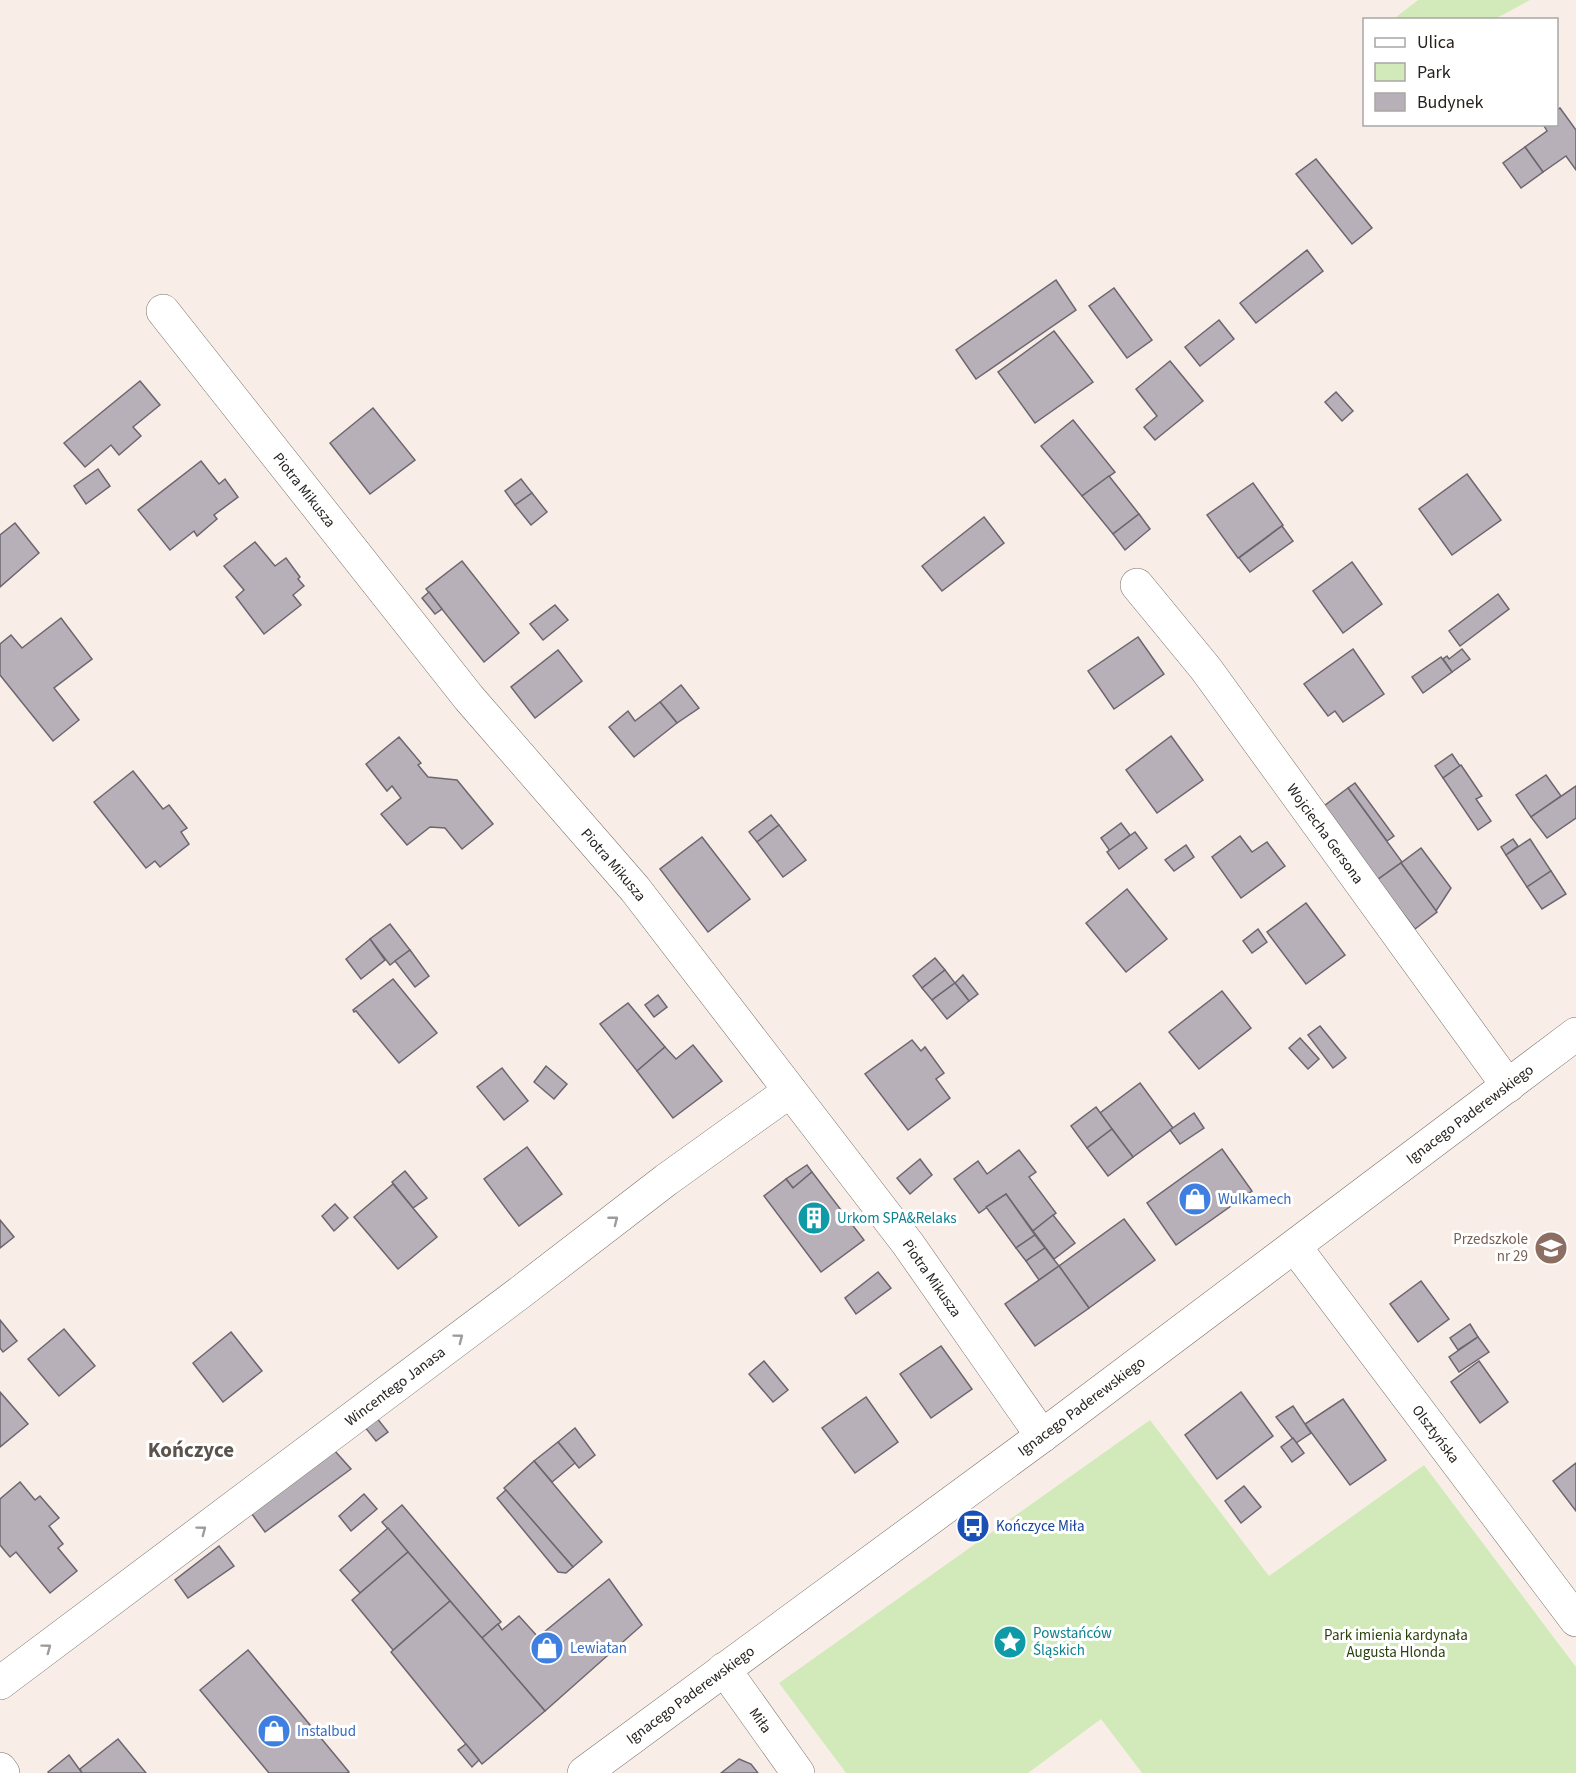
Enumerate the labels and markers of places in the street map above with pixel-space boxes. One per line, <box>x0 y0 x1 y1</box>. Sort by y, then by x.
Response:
shop icon: Wulkamech <box>1177 1181 1213 1217</box>
place label: Wulkamech <box>1218 1189 1292 1210</box>
building icon: Urkom SPA&Relaks <box>796 1200 832 1236</box>
place label: Urkom SPA&Relaks <box>837 1208 957 1229</box>
place label: Przedszkole nr 29 <box>1453 1229 1528 1267</box>
school or university icon: Przedszkole nr 29 <box>1533 1230 1569 1266</box>
bus stop icon: Kończyce Miła <box>955 1508 991 1544</box>
place label: Kończyce Miła <box>996 1516 1085 1537</box>
place label: Powstańców Śląskich <box>1033 1623 1112 1661</box>
place icon: Powstańców Śląskich <box>992 1624 1028 1660</box>
shop icon: Lewiatan <box>529 1630 565 1666</box>
place label: Lewiatan <box>570 1638 627 1659</box>
shop icon: Instalbud <box>256 1713 292 1749</box>
place label: Instalbud <box>297 1721 356 1742</box>

